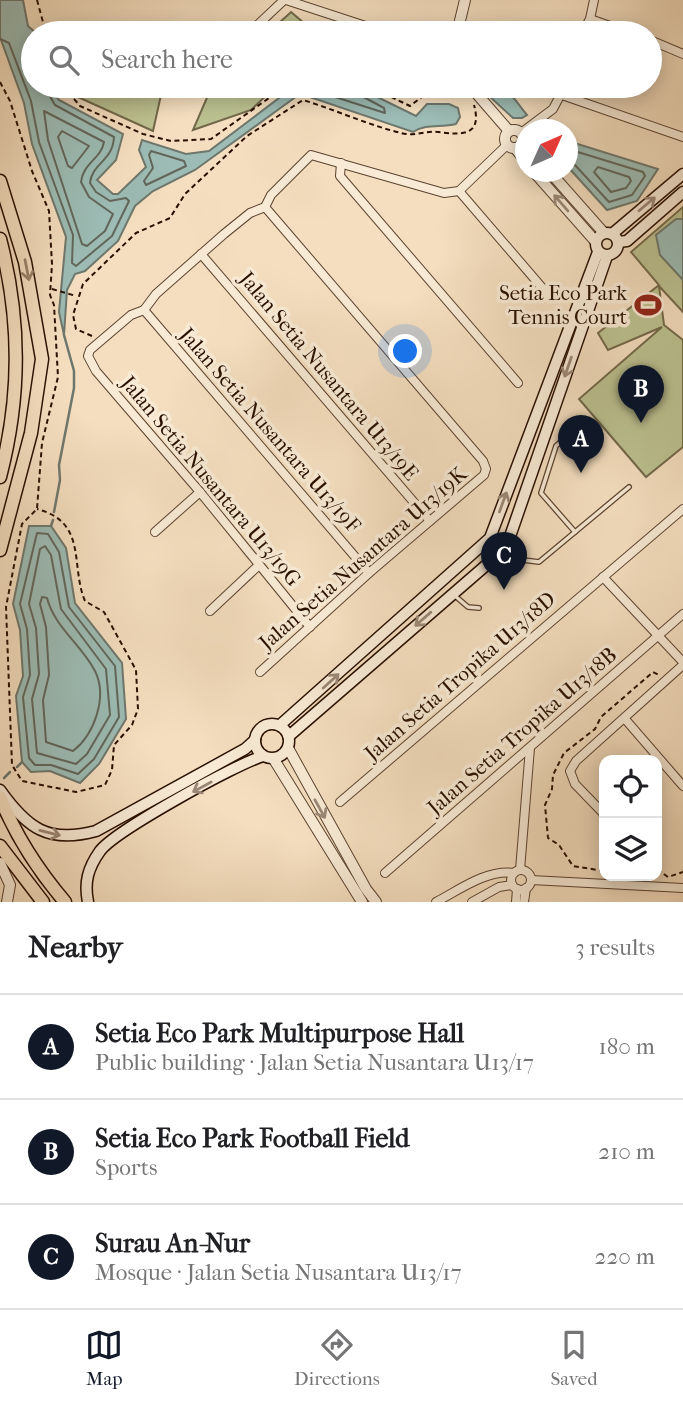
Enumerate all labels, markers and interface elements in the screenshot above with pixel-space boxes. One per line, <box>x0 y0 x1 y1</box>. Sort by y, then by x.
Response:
search box <box>21 21 662 98</box>
icon: search <box>45 41 83 79</box>
text: Search here <box>101 44 233 75</box>
north arrow <box>515 119 578 182</box>
one-way arrow <box>553 194 569 212</box>
one-way arrow <box>638 196 656 212</box>
one-way arrow <box>20 258 34 281</box>
street label: Jalan Setia Nusantara U13/19E <box>233 265 423 485</box>
place label: Setia Eco Park Tennis Court <box>499 281 627 329</box>
sports icon: Setia Eco Park Tennis Court <box>633 290 663 320</box>
street label: Jalan Setia Nusantara U13/19F <box>173 321 365 537</box>
your location <box>388 334 422 368</box>
one-way arrow <box>561 355 573 377</box>
pin: B <box>618 365 664 423</box>
street label: Jalan Setia Nusantara U13/19G <box>115 370 306 591</box>
pin: A <box>558 415 604 473</box>
street label: Jalan Setia Nusantara U13/19K <box>253 460 473 656</box>
one-way arrow <box>498 492 510 514</box>
pin: C <box>481 532 527 590</box>
street label: Jalan Setia Tropika U13/18D <box>358 587 560 767</box>
one-way arrow <box>414 611 432 627</box>
street label: Jalan Setia Tropika U13/18B <box>421 642 621 821</box>
one-way arrow <box>322 673 340 689</box>
map controls <box>599 755 662 881</box>
button: locate <box>599 755 662 818</box>
one-way arrow <box>193 780 213 794</box>
one-way arrow <box>313 798 327 818</box>
button: layers <box>599 818 662 881</box>
one-way arrow <box>38 827 60 840</box>
text: Nearby <box>28 930 123 965</box>
text: 3 results <box>575 934 655 961</box>
text: Setia Eco Park Multipurpose Hall <box>95 1018 464 1049</box>
text: A <box>44 1033 58 1060</box>
text: 180 m <box>598 1033 655 1060</box>
text: Public building · Jalan Setia Nusantara U13/17 <box>95 1049 534 1076</box>
text: Setia Eco Park Football Field <box>95 1123 410 1154</box>
text: B <box>44 1138 58 1165</box>
text: 210 m <box>598 1138 655 1165</box>
text: Sports <box>95 1154 157 1181</box>
text: Surau An-Nur <box>95 1228 250 1259</box>
text: C <box>43 1243 59 1270</box>
text: 220 m <box>595 1243 655 1270</box>
text: Mosque · Jalan Setia Nusantara U13/17 <box>95 1259 462 1286</box>
tab: Map <box>85 1326 123 1390</box>
tab: Directions <box>294 1326 380 1390</box>
tab: Saved <box>550 1326 598 1390</box>

